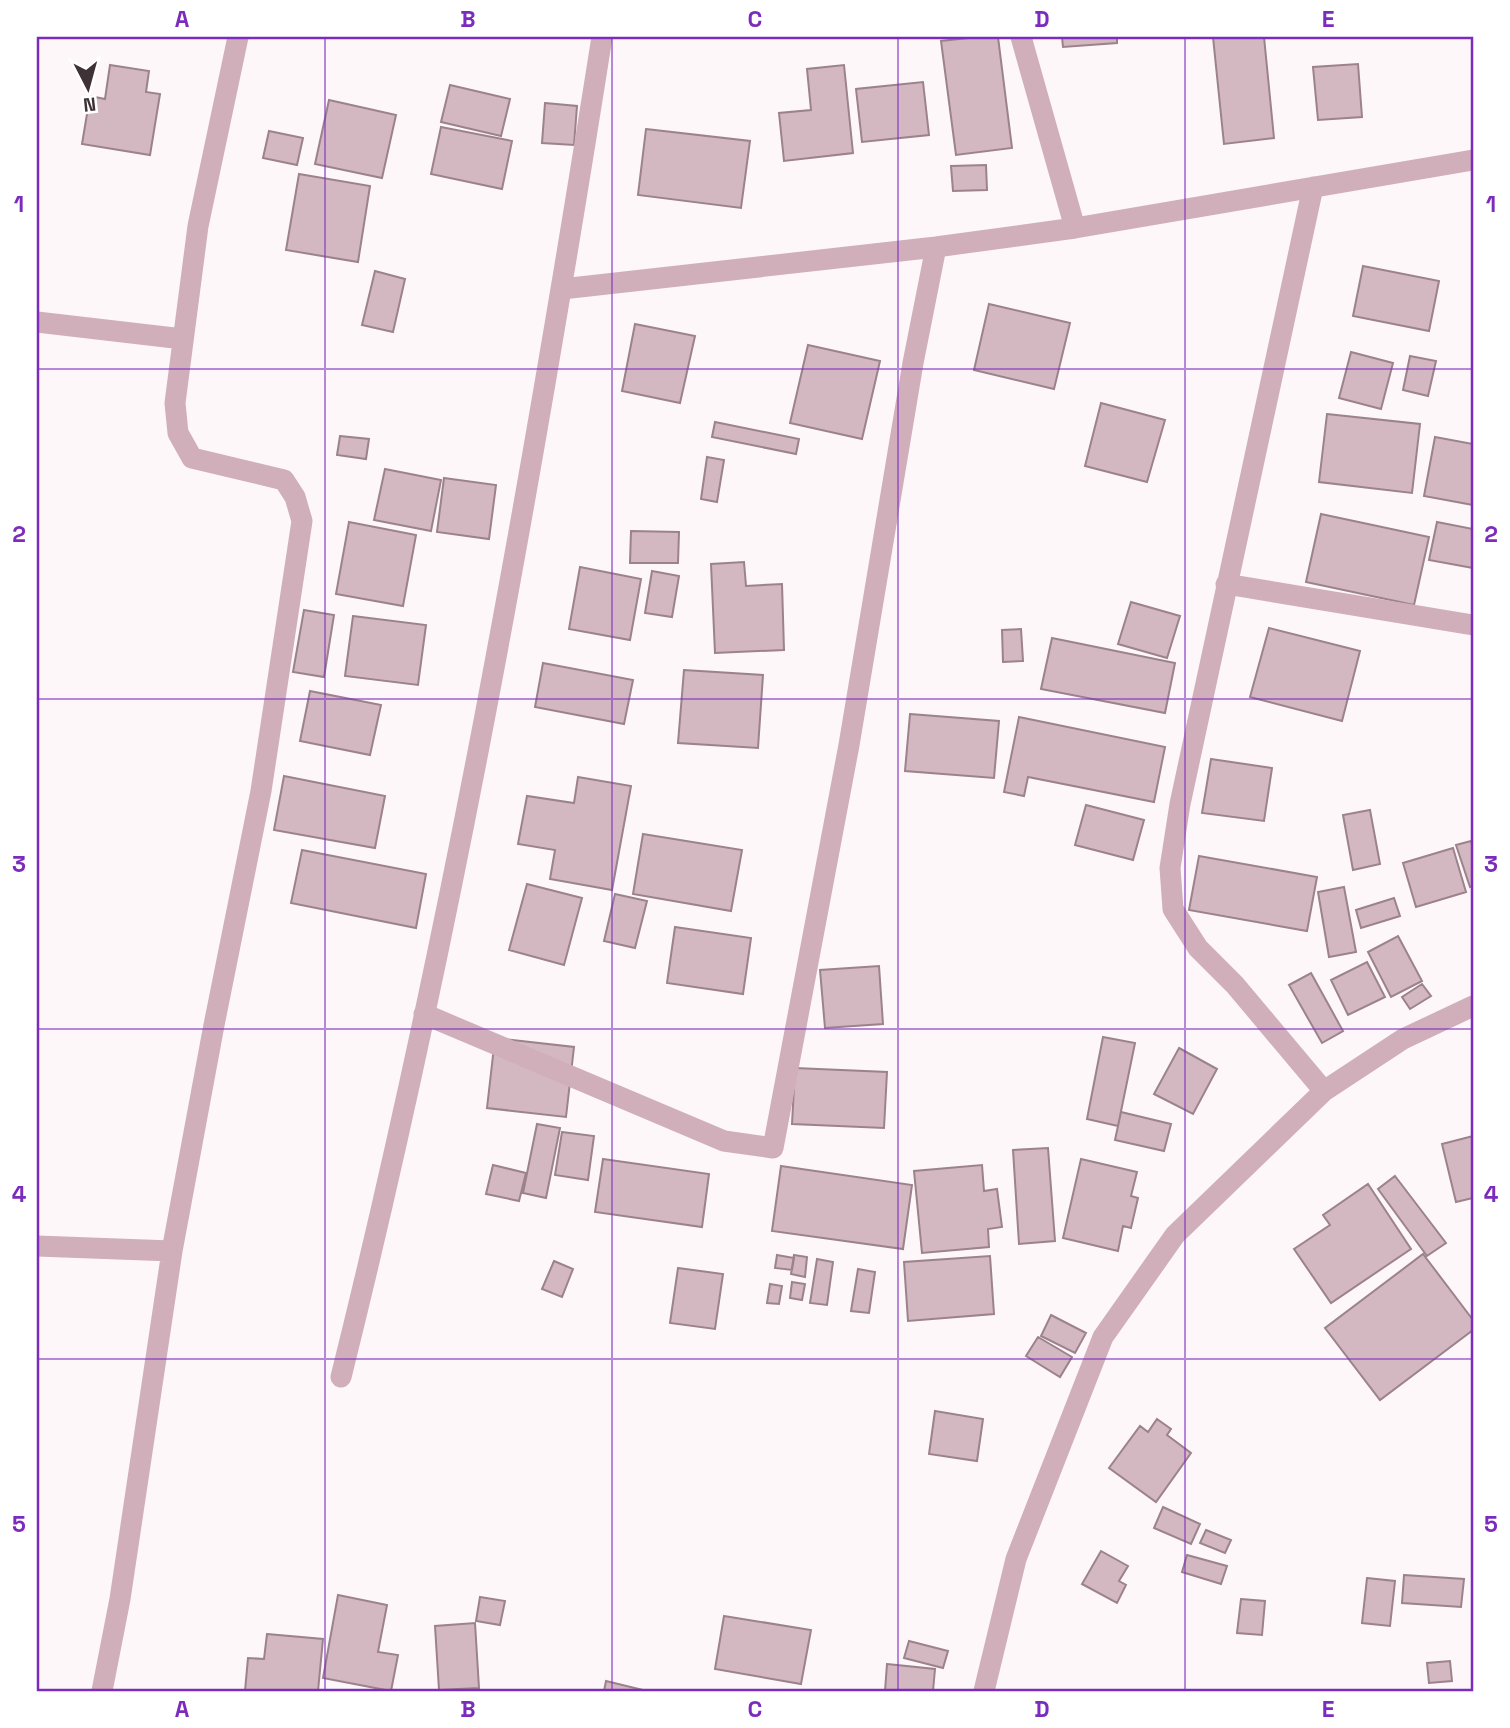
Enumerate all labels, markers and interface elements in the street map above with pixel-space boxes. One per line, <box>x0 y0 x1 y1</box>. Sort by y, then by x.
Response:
text: A <box>175 4 190 34</box>
text: B <box>460 4 476 34</box>
text: C <box>748 4 762 34</box>
text: D <box>1034 4 1050 34</box>
text: E <box>1322 4 1334 34</box>
north arrow <box>52 52 122 122</box>
text: N <box>82 91 97 118</box>
text: 1 <box>14 189 24 219</box>
text: 1 <box>1486 189 1496 219</box>
text: 2 <box>12 519 26 549</box>
text: 2 <box>1484 519 1498 549</box>
text: 3 <box>12 849 26 879</box>
text: 3 <box>1484 849 1498 879</box>
text: 4 <box>12 1179 27 1209</box>
text: 4 <box>1484 1179 1499 1209</box>
text: 5 <box>12 1509 26 1539</box>
text: 5 <box>1484 1509 1498 1539</box>
text: A <box>175 1694 190 1724</box>
text: B <box>460 1694 476 1724</box>
text: C <box>748 1694 762 1724</box>
text: D <box>1034 1694 1050 1724</box>
text: E <box>1322 1694 1334 1724</box>

